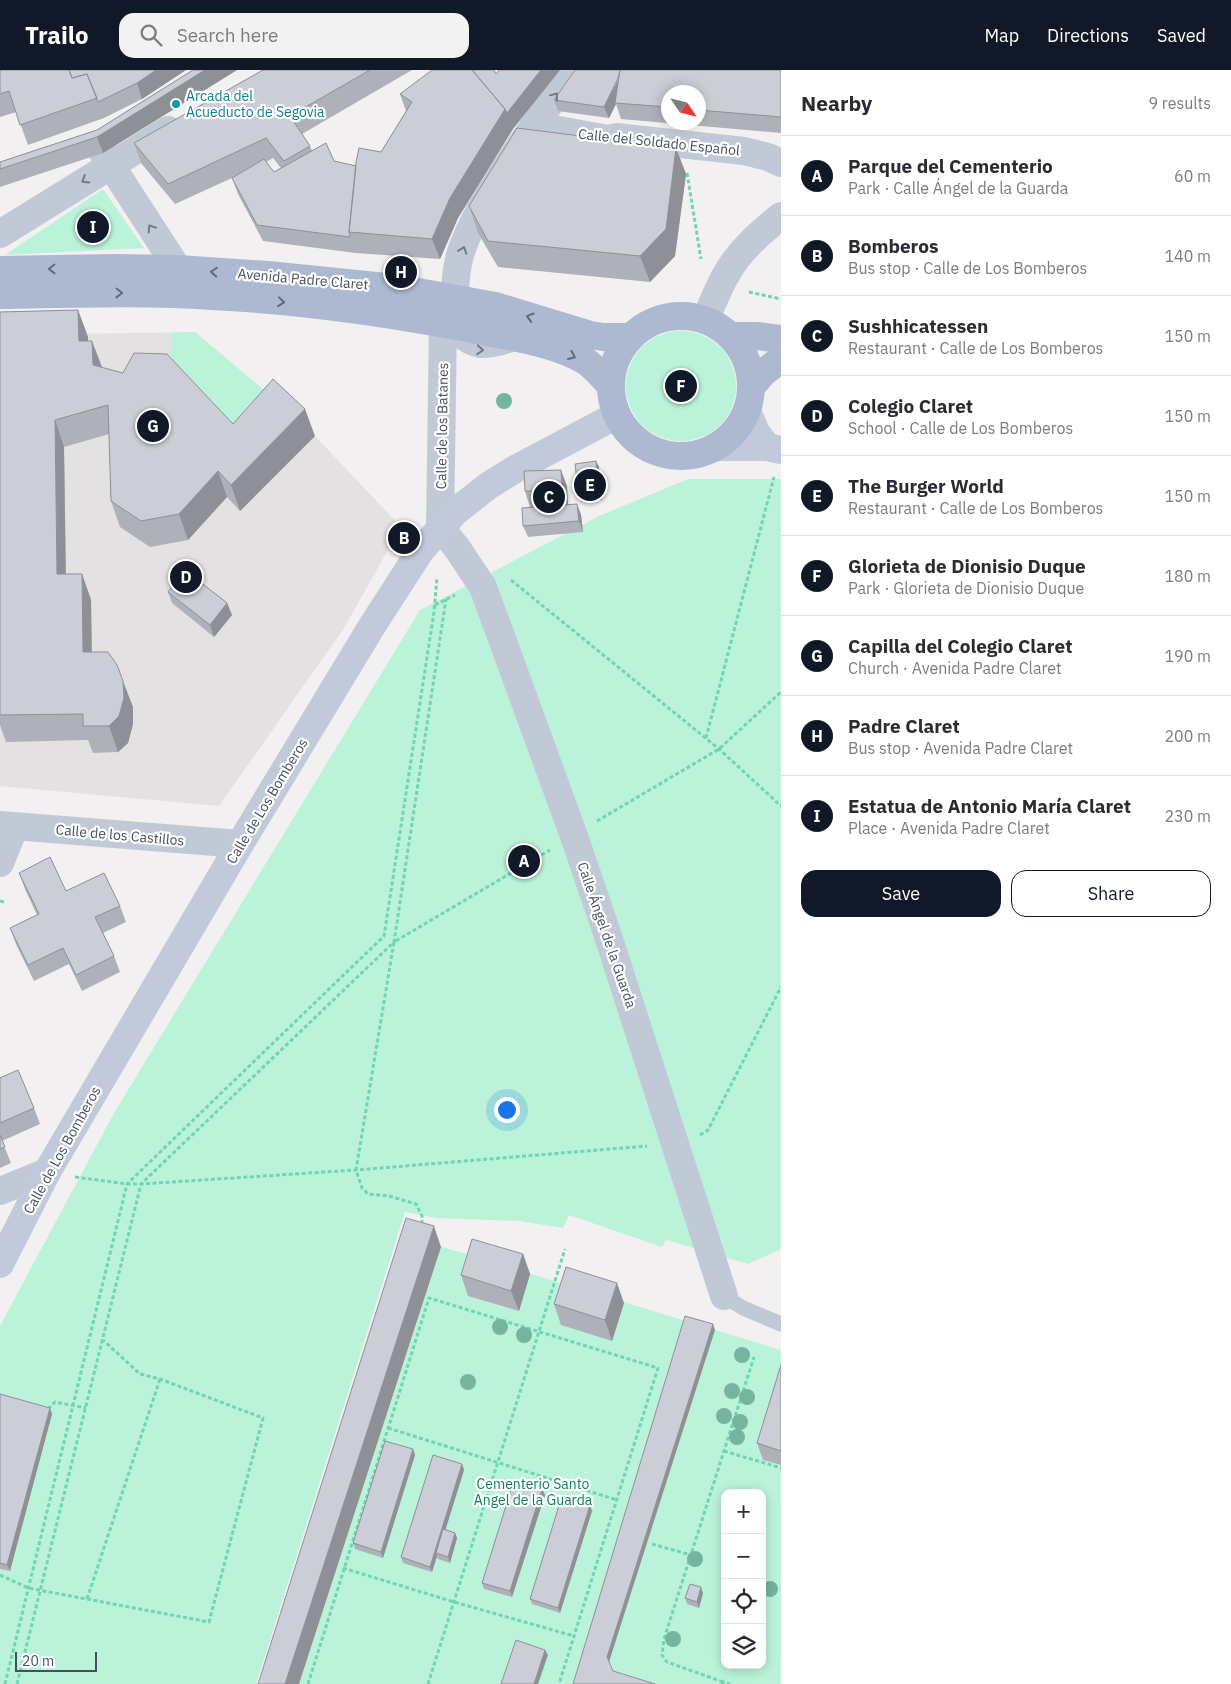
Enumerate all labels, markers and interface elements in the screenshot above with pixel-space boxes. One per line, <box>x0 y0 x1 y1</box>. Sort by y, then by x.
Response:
search box <box>119 13 469 58</box>
text: Trailo <box>25 19 89 51</box>
icon: search <box>137 21 165 49</box>
text: Search here <box>177 23 278 47</box>
text: Map <box>984 24 1019 47</box>
text: Directions <box>1047 24 1129 47</box>
text: Saved <box>1157 24 1206 47</box>
north arrow <box>661 85 706 130</box>
place label: Arcada del Acueducto de Segovia <box>186 87 325 121</box>
text: Nearby <box>801 89 872 117</box>
one-way arrow <box>549 92 558 102</box>
text: 9 results <box>1148 93 1211 113</box>
marker: Arcada del Acueducto de Segovia <box>170 98 182 110</box>
street label: Calle del Soldado Español <box>577 125 741 159</box>
text: Parque del Cementerio <box>848 154 1053 178</box>
text: A <box>812 166 822 186</box>
text: 60 m <box>1174 166 1211 186</box>
one-way arrow <box>82 174 91 184</box>
text: Park · Calle Ángel de la Guarda <box>848 178 1068 198</box>
pin: I <box>77 208 109 246</box>
one-way arrow <box>148 225 158 234</box>
text: Bomberos <box>848 234 938 258</box>
one-way arrow <box>457 246 467 255</box>
text: B <box>812 246 822 266</box>
text: 140 m <box>1164 246 1211 266</box>
pin: H <box>385 253 417 291</box>
text: Bus stop · Calle de Los Bomberos <box>848 258 1087 278</box>
one-way arrow <box>47 264 55 274</box>
street label: Avenida Padre Claret <box>237 264 369 294</box>
one-way arrow <box>210 266 218 277</box>
one-way arrow <box>115 288 123 299</box>
one-way arrow <box>277 296 285 307</box>
one-way arrow <box>526 312 535 322</box>
text: Sushhicatessen <box>848 314 988 338</box>
text: C <box>812 326 822 346</box>
text: 150 m <box>1164 326 1211 346</box>
text: Restaurant · Calle de Los Bomberos <box>848 338 1103 358</box>
one-way arrow <box>477 344 485 355</box>
one-way arrow <box>567 349 576 360</box>
street label: Calle de los Batanes <box>432 362 452 490</box>
pin: F <box>665 367 697 405</box>
text: Colegio Claret <box>848 394 973 418</box>
text: D <box>811 406 823 426</box>
text: 150 m <box>1164 406 1211 426</box>
pin: G <box>137 407 169 445</box>
text: School · Calle de Los Bomberos <box>848 418 1073 438</box>
pin: E <box>574 466 606 504</box>
text: The Burger World <box>848 474 1004 498</box>
pin: C <box>533 478 565 516</box>
text: E <box>812 486 822 506</box>
text: 150 m <box>1164 486 1211 506</box>
text: Restaurant · Calle de Los Bomberos <box>848 498 1103 518</box>
pin: B <box>388 519 420 557</box>
text: Glorieta de Dionisio Duque <box>848 554 1086 578</box>
pin: D <box>170 558 202 596</box>
text: F <box>812 566 822 586</box>
text: 180 m <box>1164 566 1211 586</box>
text: Park · Glorieta de Dionisio Duque <box>848 578 1084 598</box>
text: Capilla del Colegio Claret <box>848 634 1072 658</box>
text: G <box>811 646 823 666</box>
text: 190 m <box>1164 646 1211 666</box>
text: Church · Avenida Padre Claret <box>848 658 1062 678</box>
text: Padre Claret <box>848 714 960 738</box>
text: H <box>811 726 823 746</box>
text: 200 m <box>1164 726 1211 746</box>
street label: Calle de Los Bomberos <box>222 735 312 867</box>
text: Bus stop · Avenida Padre Claret <box>848 738 1073 758</box>
text: Estatua de Antonio María Claret <box>848 794 1131 818</box>
text: I <box>814 806 820 826</box>
text: 230 m <box>1164 806 1211 826</box>
text: Place · Avenida Padre Claret <box>848 818 1050 838</box>
street label: Calle de los Castillos <box>55 820 185 850</box>
pin: A <box>508 842 540 880</box>
street label: Calle Ángel de la Guarda <box>574 859 642 1011</box>
button: Save <box>801 870 1001 917</box>
button: Share <box>1011 870 1211 917</box>
street label: Calle de Los Bomberos <box>19 1083 105 1217</box>
your location <box>494 1097 520 1123</box>
park label: Cementerio Santo Angel de la Guarda <box>474 1475 593 1509</box>
map controls <box>721 1489 766 1669</box>
button: + <box>721 1489 766 1534</box>
button: − <box>721 1534 766 1579</box>
button: locate <box>721 1579 766 1624</box>
button: layers <box>721 1624 766 1669</box>
scale bar <box>15 1649 98 1672</box>
text: 20 m <box>22 1652 54 1670</box>

